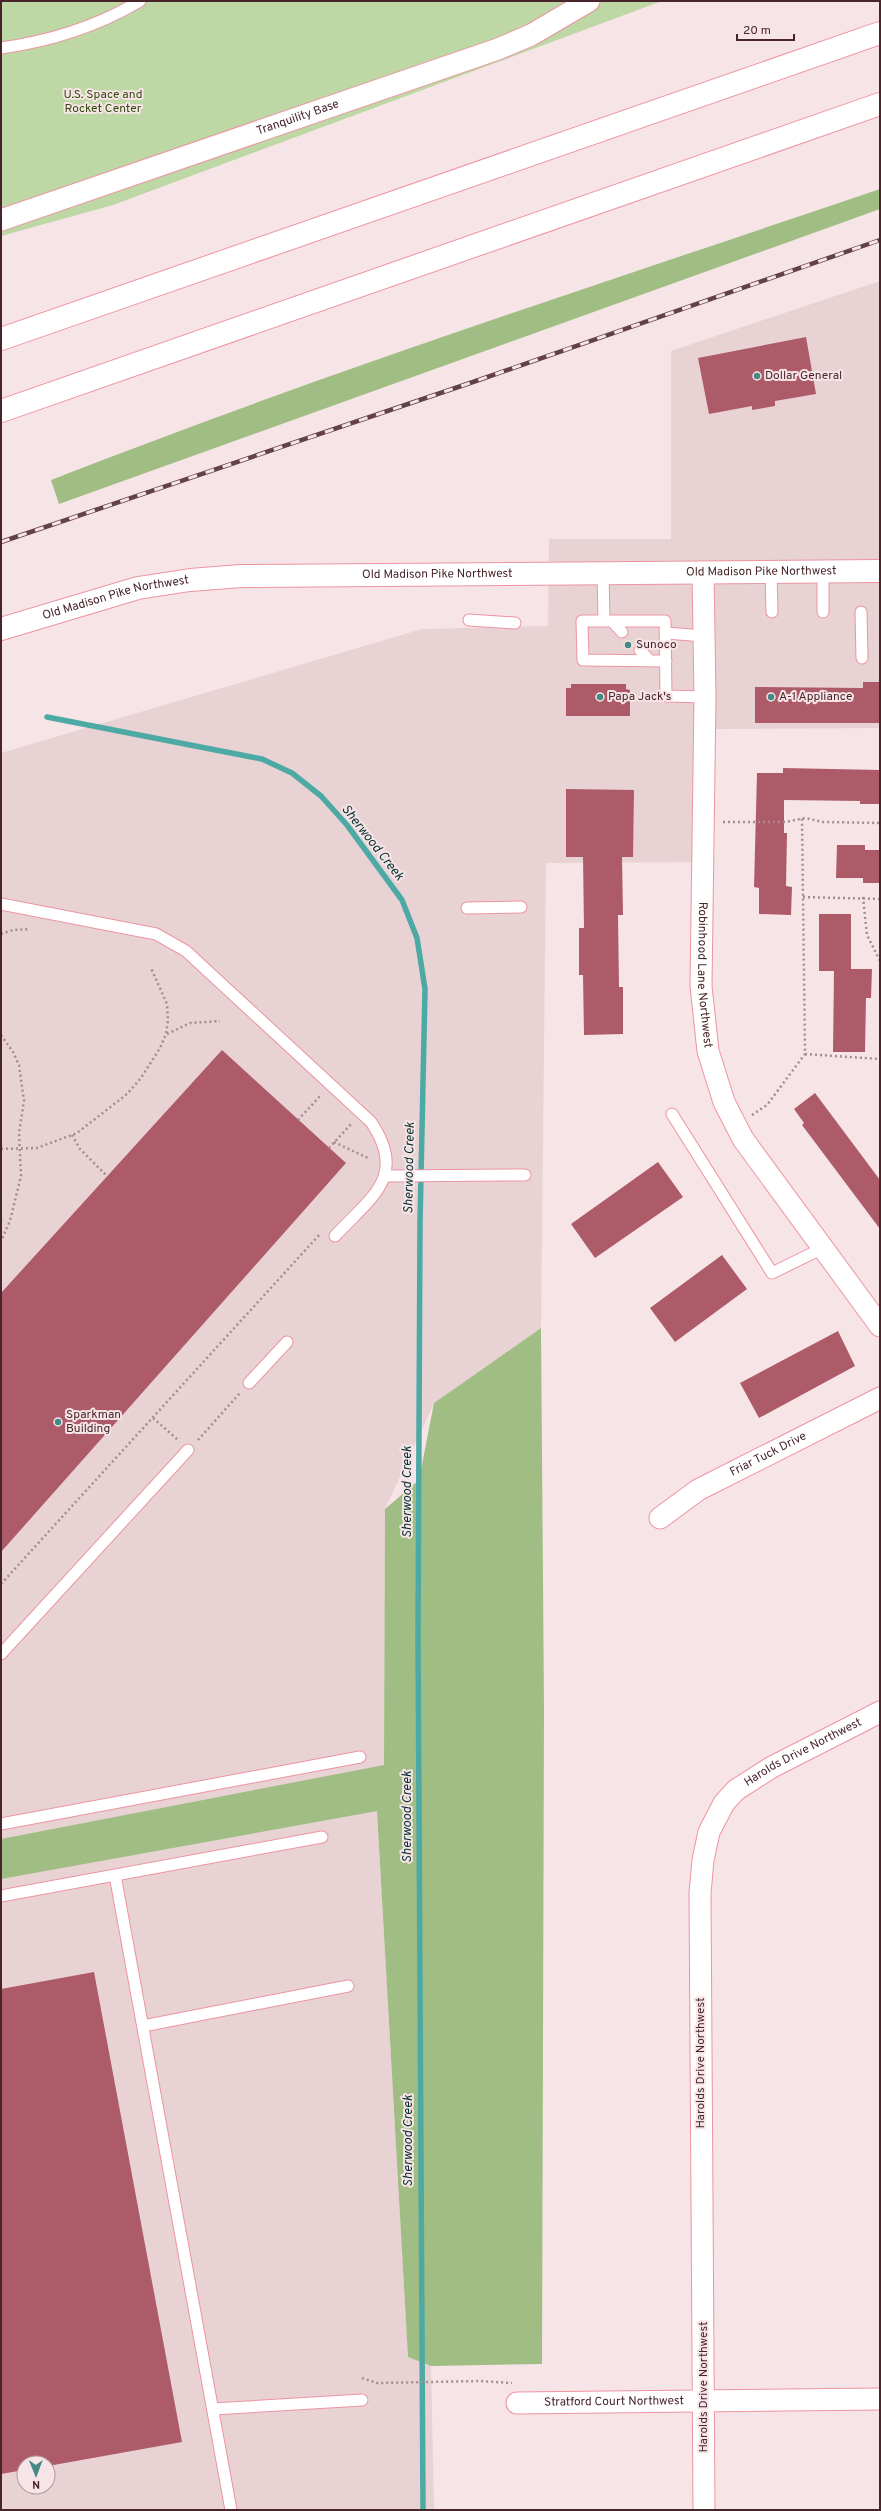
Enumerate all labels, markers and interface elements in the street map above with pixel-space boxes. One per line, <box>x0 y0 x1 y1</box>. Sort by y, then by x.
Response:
scale bar <box>737 16 794 42</box>
text: 20 m <box>743 23 771 39</box>
park label: U.S. Space and Rocket Center <box>64 87 142 117</box>
street label: Tranquility Base <box>254 96 341 139</box>
place label: Dollar General <box>765 368 842 384</box>
marker: Dollar General <box>752 371 762 381</box>
street label: Old Madison Pike Northwest <box>686 563 837 581</box>
street label: Old Madison Pike Northwest <box>362 566 513 583</box>
street label: Old Madison Pike Northwest <box>41 572 190 624</box>
place label: Sunoco <box>636 637 677 653</box>
marker: Sunoco <box>623 640 633 650</box>
place label: Papa Jack's <box>608 689 671 705</box>
place label: A-1 Appliance <box>779 689 852 705</box>
marker: Papa Jack's <box>595 692 605 702</box>
marker: A-1 Appliance <box>766 692 776 702</box>
water label: Sherwood Creek <box>337 802 407 884</box>
street label: Robinhood Lane Northwest <box>693 902 716 1049</box>
water label: Sherwood Creek <box>401 1121 419 1214</box>
place label: Sparkman Building <box>66 1407 121 1437</box>
marker: Sparkman Building <box>53 1417 63 1427</box>
street label: Friar Tuck Drive <box>727 1428 809 1481</box>
water label: Sherwood Creek <box>400 1446 416 1538</box>
street label: Harolds Drive Northwest <box>741 1715 864 1791</box>
water label: Sherwood Creek <box>400 1771 416 1863</box>
street label: Harolds Drive Northwest <box>693 1998 709 2128</box>
water label: Sherwood Creek <box>401 2095 417 2187</box>
street label: Harolds Drive Northwest <box>696 2322 712 2452</box>
street label: Stratford Court Northwest <box>544 2393 684 2411</box>
north arrow <box>16 2455 56 2495</box>
text: N <box>32 2477 40 2491</box>

